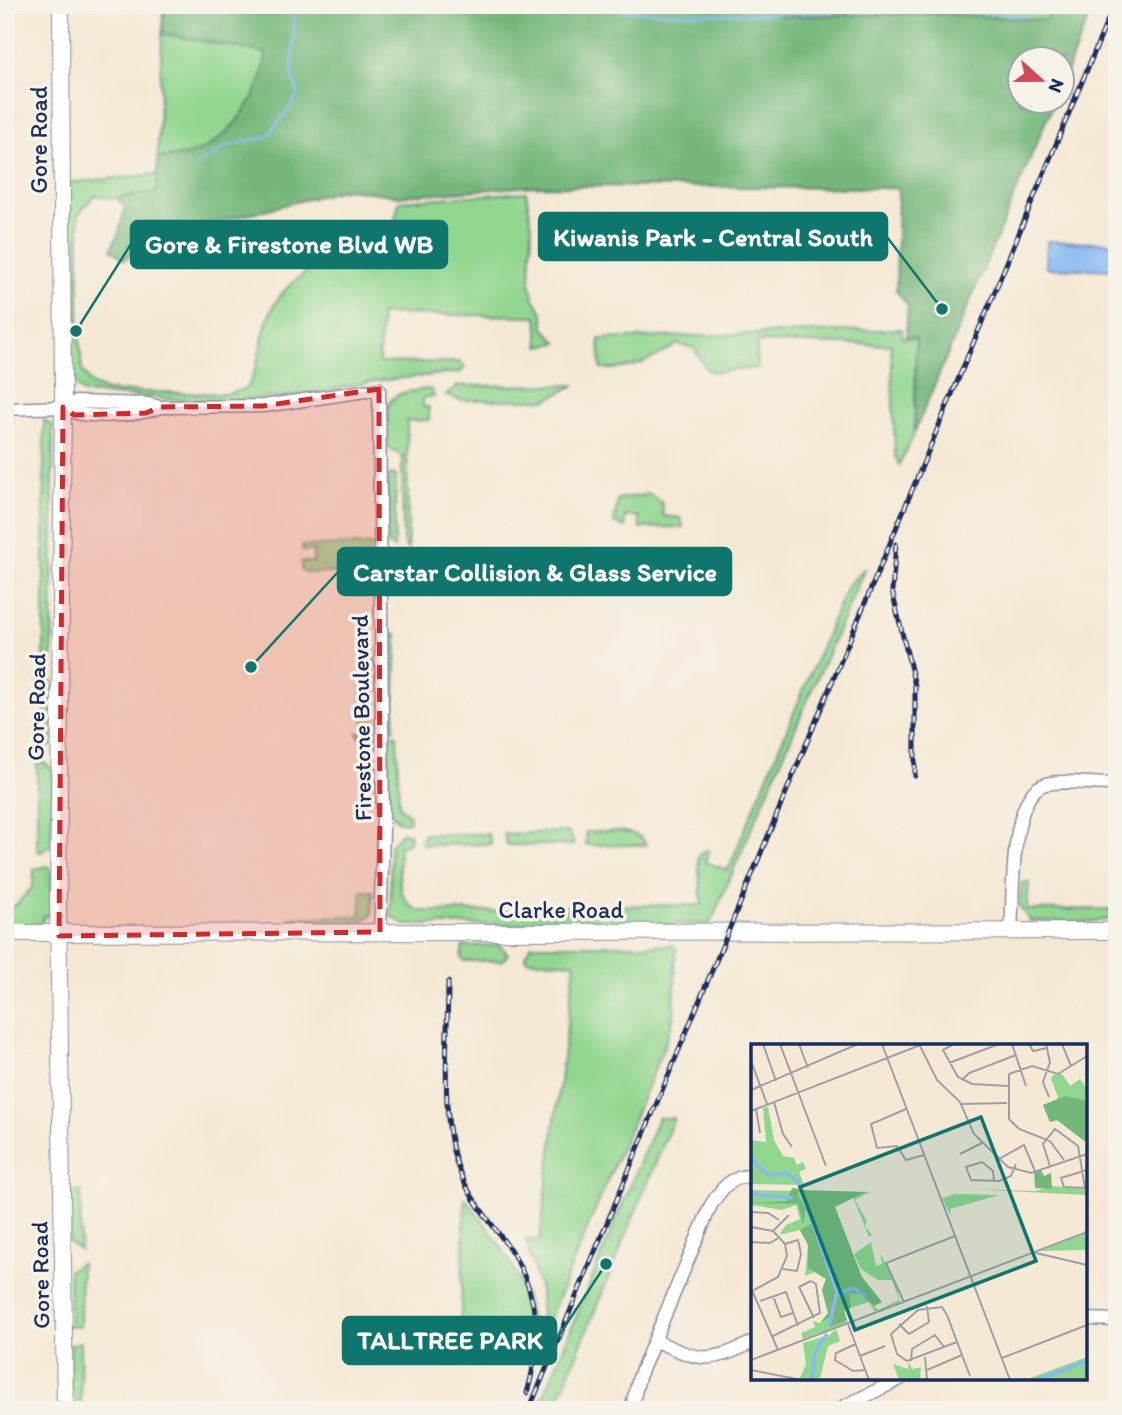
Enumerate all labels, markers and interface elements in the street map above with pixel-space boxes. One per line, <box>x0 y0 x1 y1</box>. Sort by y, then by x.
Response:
north arrow <box>1006 46 1076 116</box>
text: N <box>1043 76 1069 96</box>
street label: Gore Road <box>24 86 53 194</box>
callout: Kiwanis Park - Central South <box>539 213 887 260</box>
callout: Gore & Firestone Blvd WB <box>131 221 447 268</box>
text: Kiwanis Park - Central South <box>553 221 874 253</box>
text: Gore & Firestone Blvd WB <box>145 228 433 260</box>
callout: Carstar Collision & Glass Service <box>338 548 731 595</box>
text: Carstar Collision & Glass Service <box>353 556 717 588</box>
street label: Firestone Boulevard <box>345 614 377 821</box>
street label: Gore Road <box>21 653 51 761</box>
street label: Clarke Road <box>498 895 624 924</box>
inset map <box>751 1044 1087 1380</box>
street label: Gore Road <box>25 1221 55 1329</box>
callout: TALLTREE PARK <box>343 1317 556 1364</box>
text: TALLTREE PARK <box>356 1324 543 1356</box>

